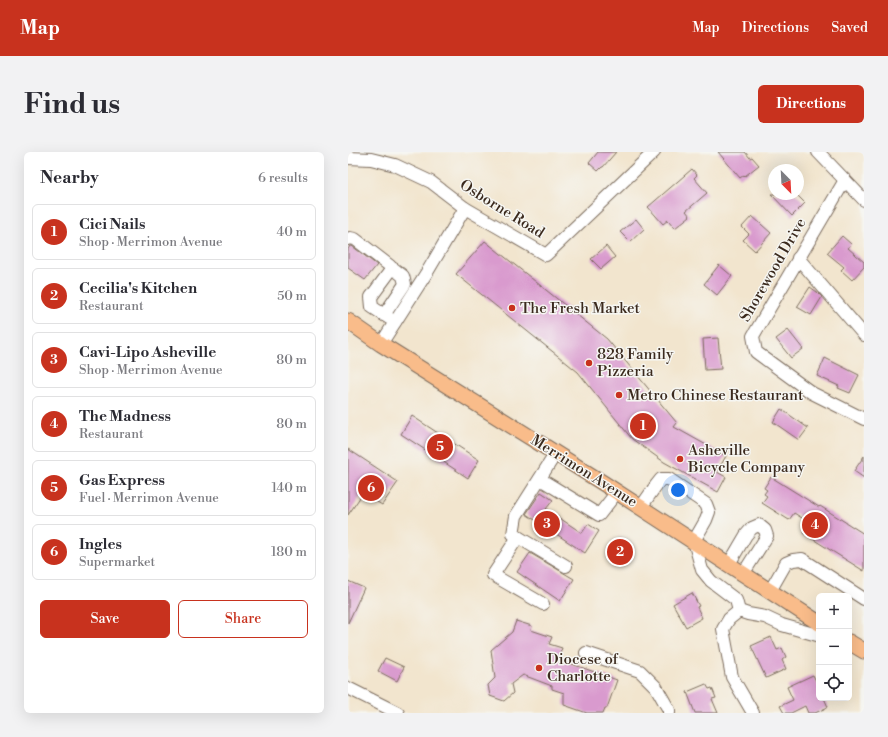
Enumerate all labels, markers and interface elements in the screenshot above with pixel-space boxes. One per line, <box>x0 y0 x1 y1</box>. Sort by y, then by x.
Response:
text: Map <box>20 16 60 40</box>
text: Map <box>692 19 720 37</box>
text: Directions <box>742 19 809 37</box>
text: Saved <box>831 19 868 37</box>
button: Directions <box>758 85 864 123</box>
text: Find us <box>24 87 120 122</box>
north arrow <box>768 164 804 200</box>
text: Nearby <box>40 167 99 189</box>
text: 6 results <box>258 170 308 186</box>
street label: Osborne Road <box>456 175 548 243</box>
text: Cici Nails <box>79 215 145 234</box>
street label: Shorewood Drive <box>736 215 810 325</box>
text: 1 <box>51 224 57 240</box>
text: 40 m <box>277 224 307 240</box>
text: Shop · Merrimon Avenue <box>79 234 223 250</box>
text: Cecilia's Kitchen <box>79 279 197 298</box>
text: 2 <box>50 288 58 304</box>
text: 50 m <box>277 288 307 304</box>
text: Restaurant <box>79 298 144 314</box>
place label: The Fresh Market <box>520 299 641 318</box>
marker: The Fresh Market <box>507 303 517 313</box>
text: Cavi-Lipo Asheville <box>79 343 216 362</box>
place label: 828 Family Pizzeria <box>597 345 674 381</box>
text: 3 <box>50 352 58 368</box>
text: 80 m <box>276 352 307 368</box>
marker: 828 Family Pizzeria <box>584 358 594 368</box>
text: Shop · Merrimon Avenue <box>79 362 223 378</box>
place label: Metro Chinese Restaurant <box>627 386 804 405</box>
marker: Metro Chinese Restaurant <box>614 390 624 400</box>
text: The Madness <box>79 407 171 426</box>
pin: 1 <box>630 411 656 441</box>
text: 4 <box>50 416 58 432</box>
text: 80 m <box>276 416 307 432</box>
text: Restaurant <box>79 426 144 442</box>
street label: Merrimon Avenue <box>527 431 641 511</box>
pin: 5 <box>427 432 453 462</box>
place label: Asheville Bicycle Company <box>687 441 805 477</box>
marker: Asheville Bicycle Company <box>675 454 685 464</box>
text: Gas Express <box>79 471 165 490</box>
pin: 6 <box>358 473 384 503</box>
text: 5 <box>50 480 58 496</box>
text: 140 m <box>271 480 307 496</box>
your location <box>668 480 688 500</box>
text: Fuel · Merrimon Avenue <box>79 490 219 506</box>
pin: 3 <box>534 509 560 539</box>
pin: 4 <box>802 510 828 540</box>
text: Ingles <box>79 535 122 554</box>
pin: 2 <box>607 537 633 567</box>
text: 6 <box>50 544 58 560</box>
text: 180 m <box>271 544 307 560</box>
text: Supermarket <box>79 554 155 570</box>
map controls <box>816 593 852 701</box>
button: + <box>816 593 852 629</box>
button: Save <box>40 600 170 638</box>
button: Share <box>178 600 308 638</box>
button: − <box>816 629 852 665</box>
place label: Diocese of Charlotte <box>547 650 619 686</box>
marker: Diocese of Charlotte <box>534 663 544 673</box>
button: locate <box>816 665 852 701</box>

